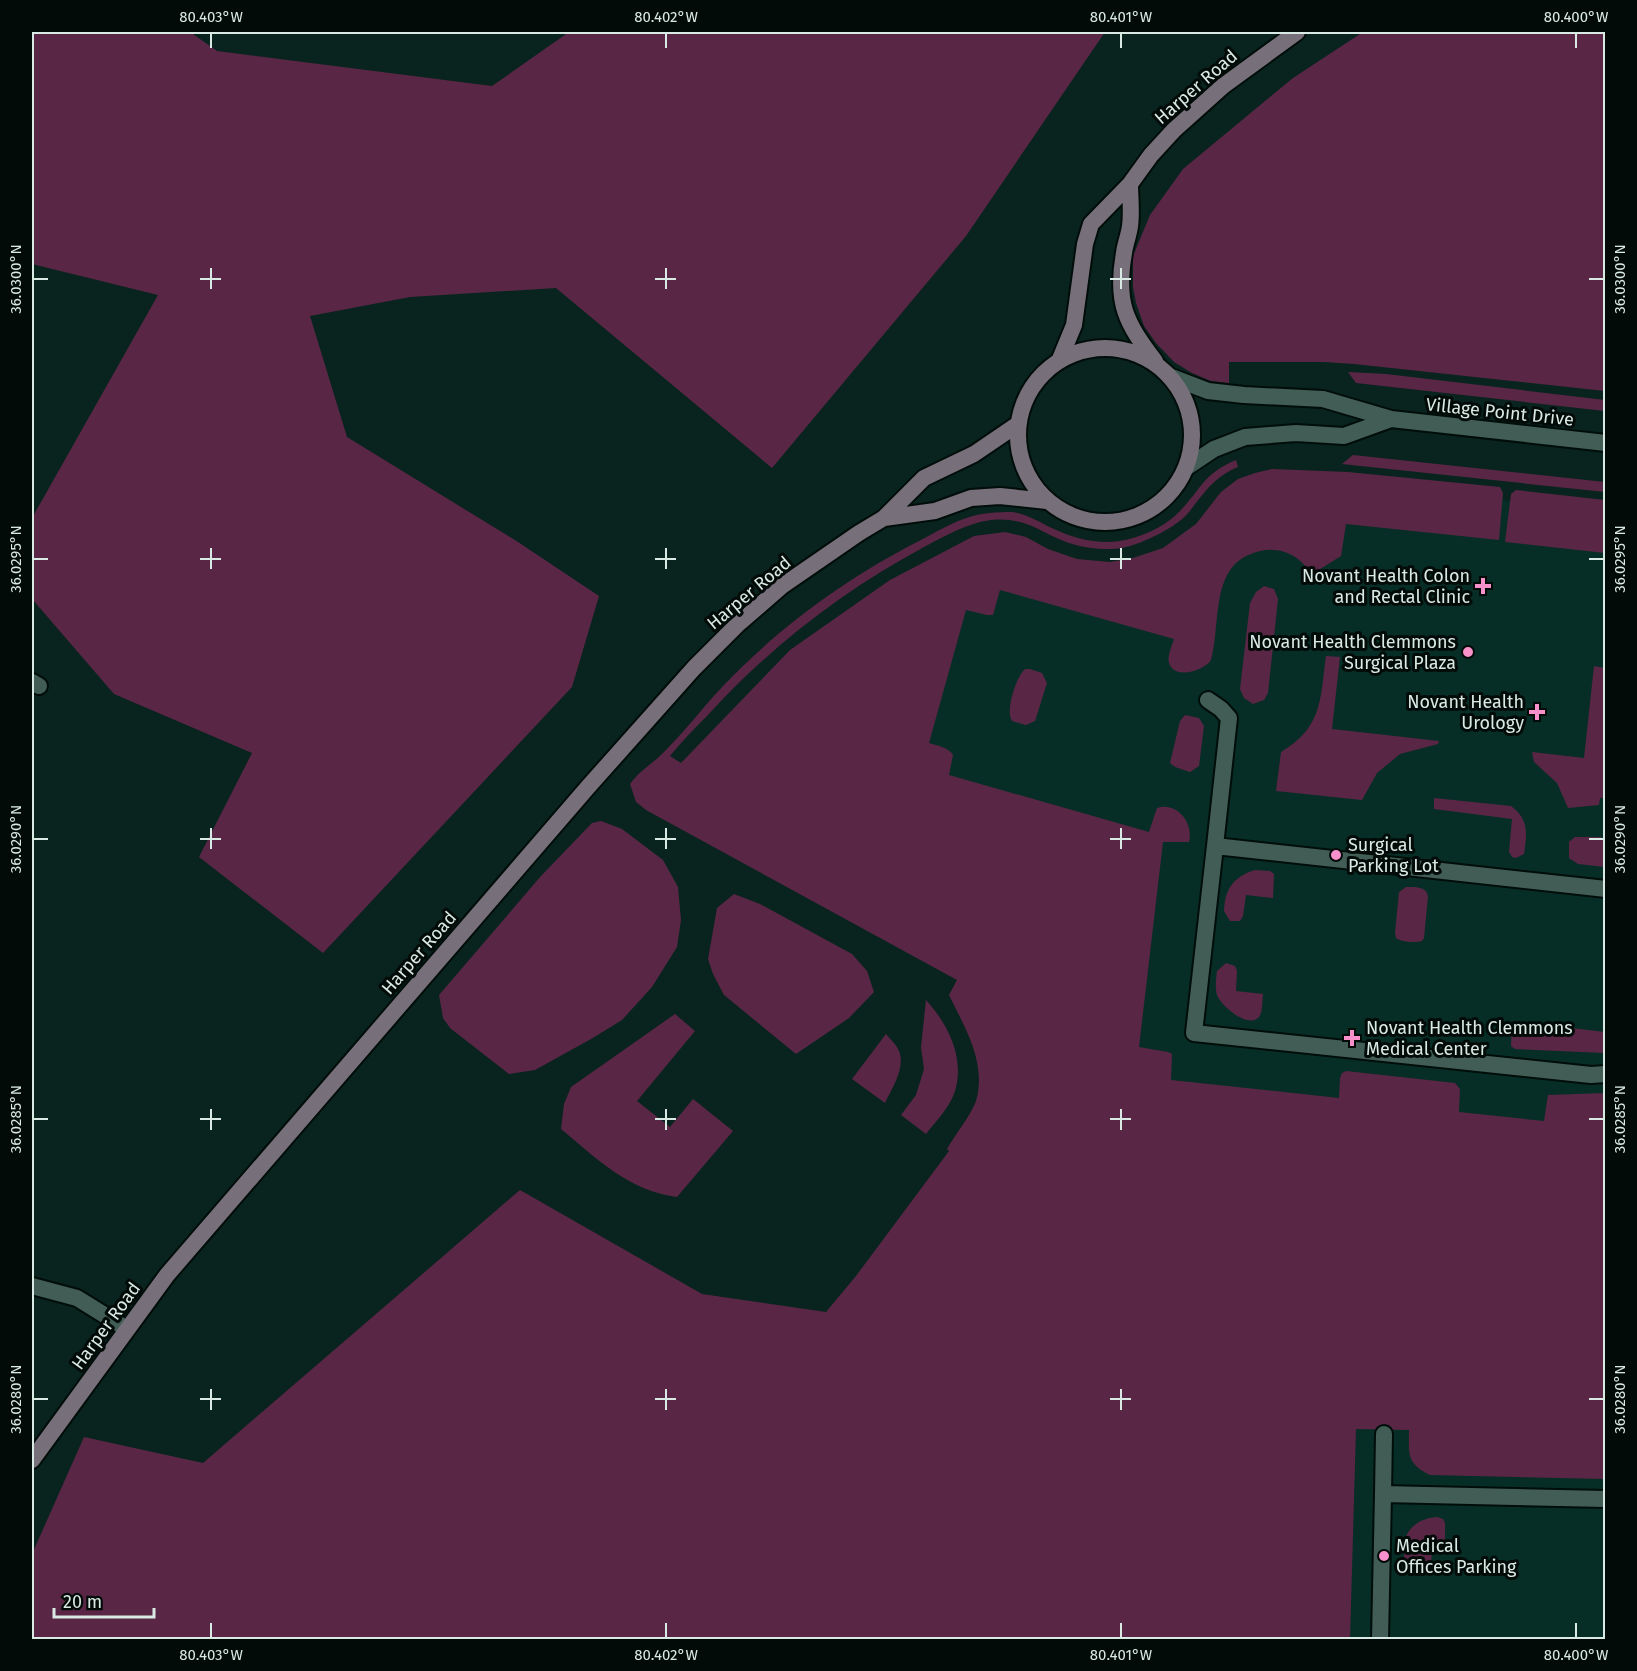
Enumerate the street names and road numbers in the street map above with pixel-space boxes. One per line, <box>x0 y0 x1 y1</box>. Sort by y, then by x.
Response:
street label: Harper Road <box>1150 45 1242 129</box>
street label: Village Point Drive <box>1425 393 1575 431</box>
street label: Harper Road <box>703 552 795 634</box>
street label: Harper Road <box>377 907 461 999</box>
street label: Harper Road <box>67 1278 145 1374</box>

